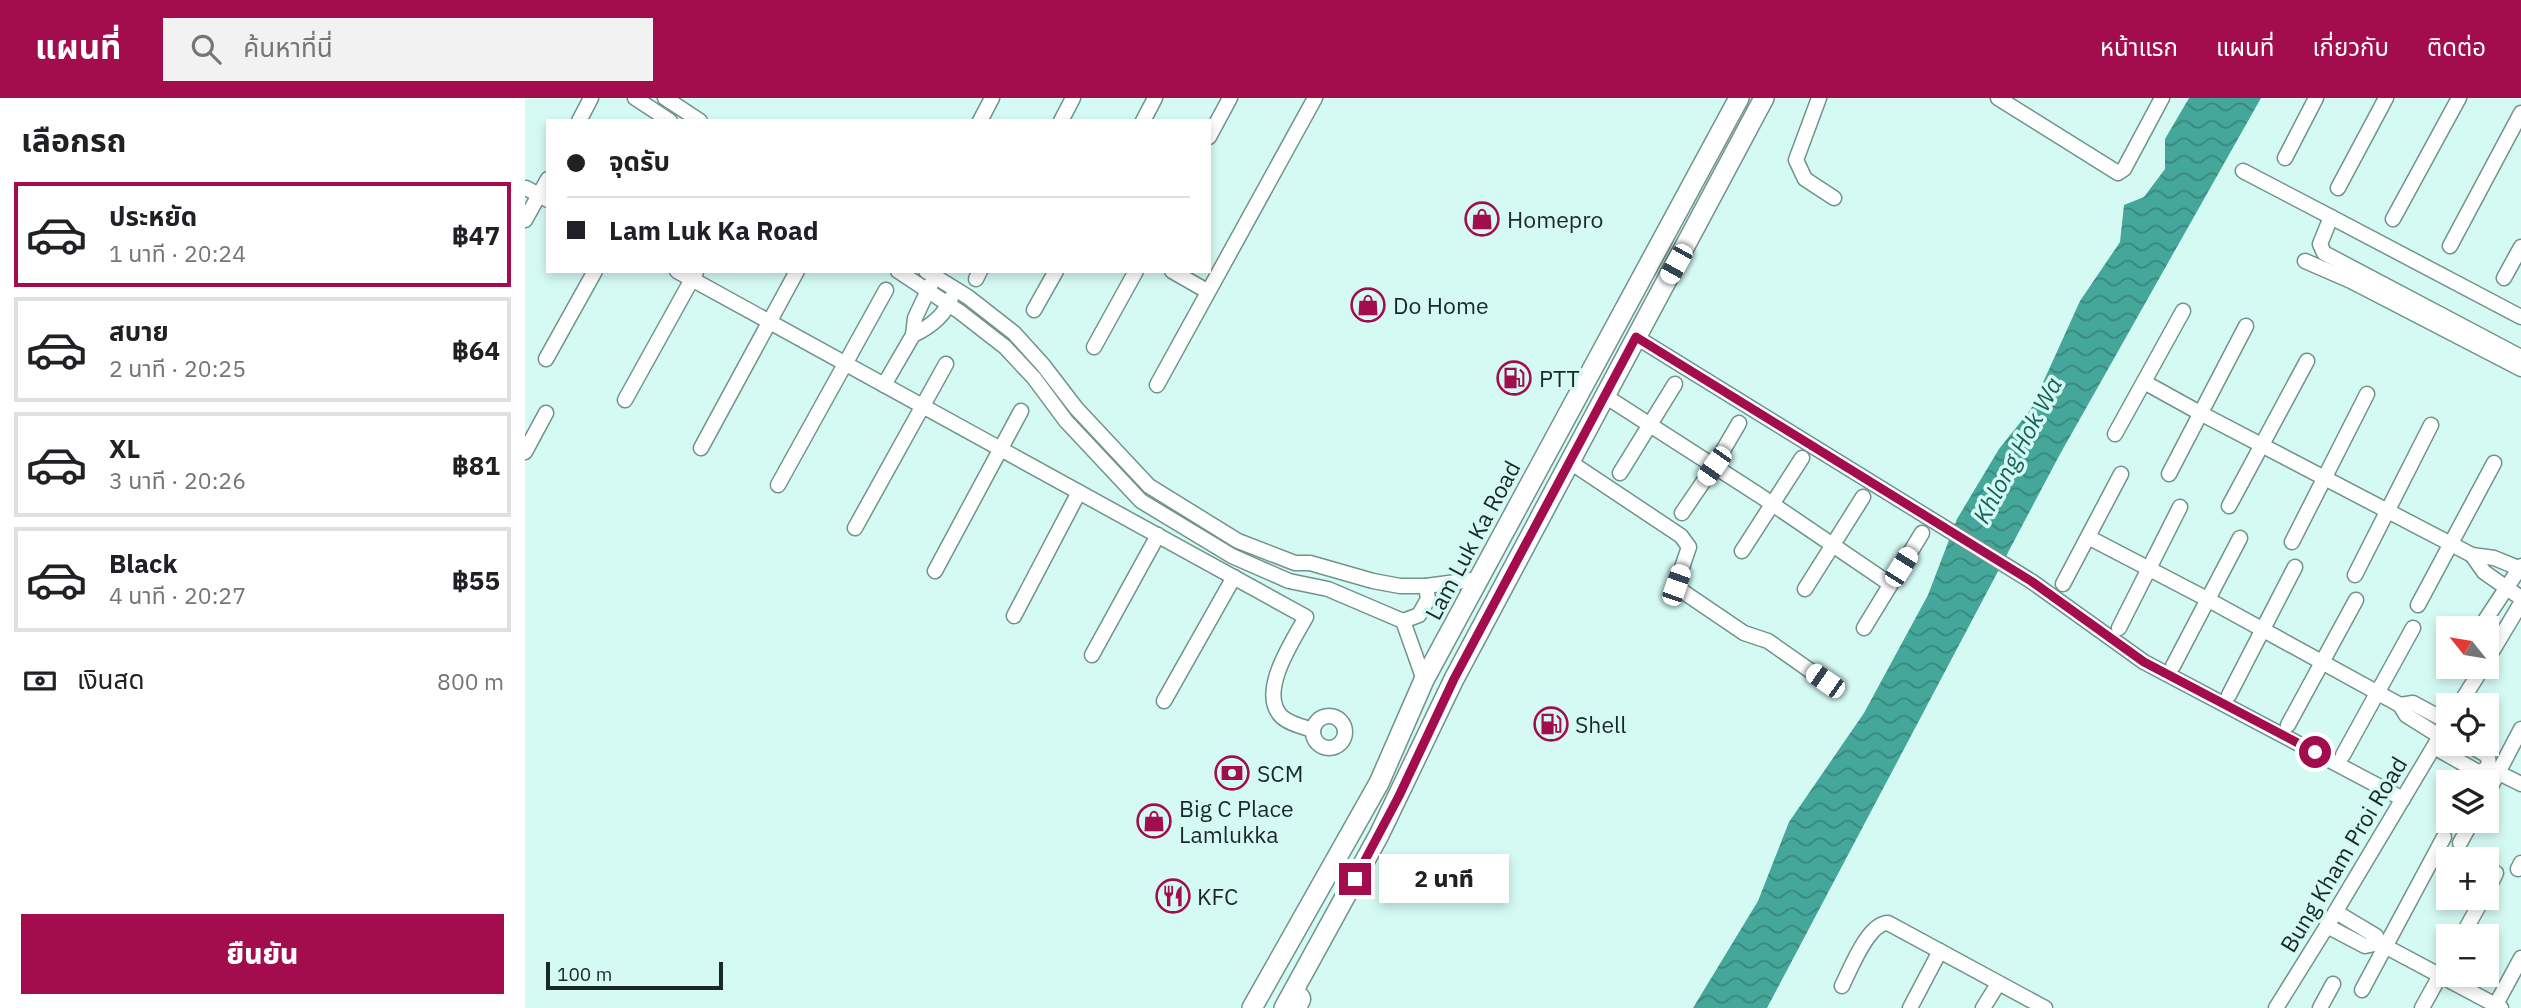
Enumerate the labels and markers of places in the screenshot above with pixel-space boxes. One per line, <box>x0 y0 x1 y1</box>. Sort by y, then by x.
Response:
shop icon: Homepro <box>1463 200 1501 238</box>
place label: Homepro <box>1507 204 1603 234</box>
shop icon: Do Home <box>1349 286 1387 324</box>
place label: Do Home <box>1393 290 1489 320</box>
fuel station icon: PTT <box>1495 359 1533 397</box>
place label: PTT <box>1539 363 1580 393</box>
fuel station icon: Shell <box>1532 705 1570 743</box>
place label: Shell <box>1575 709 1626 739</box>
bank icon: SCM <box>1213 754 1251 792</box>
place label: SCM <box>1257 758 1303 788</box>
place label: Big C Place Lamlukka <box>1179 793 1294 849</box>
shop icon: Big C Place Lamlukka <box>1135 802 1173 840</box>
restaurant icon: KFC <box>1154 877 1192 915</box>
place label: KFC <box>1197 881 1238 911</box>

